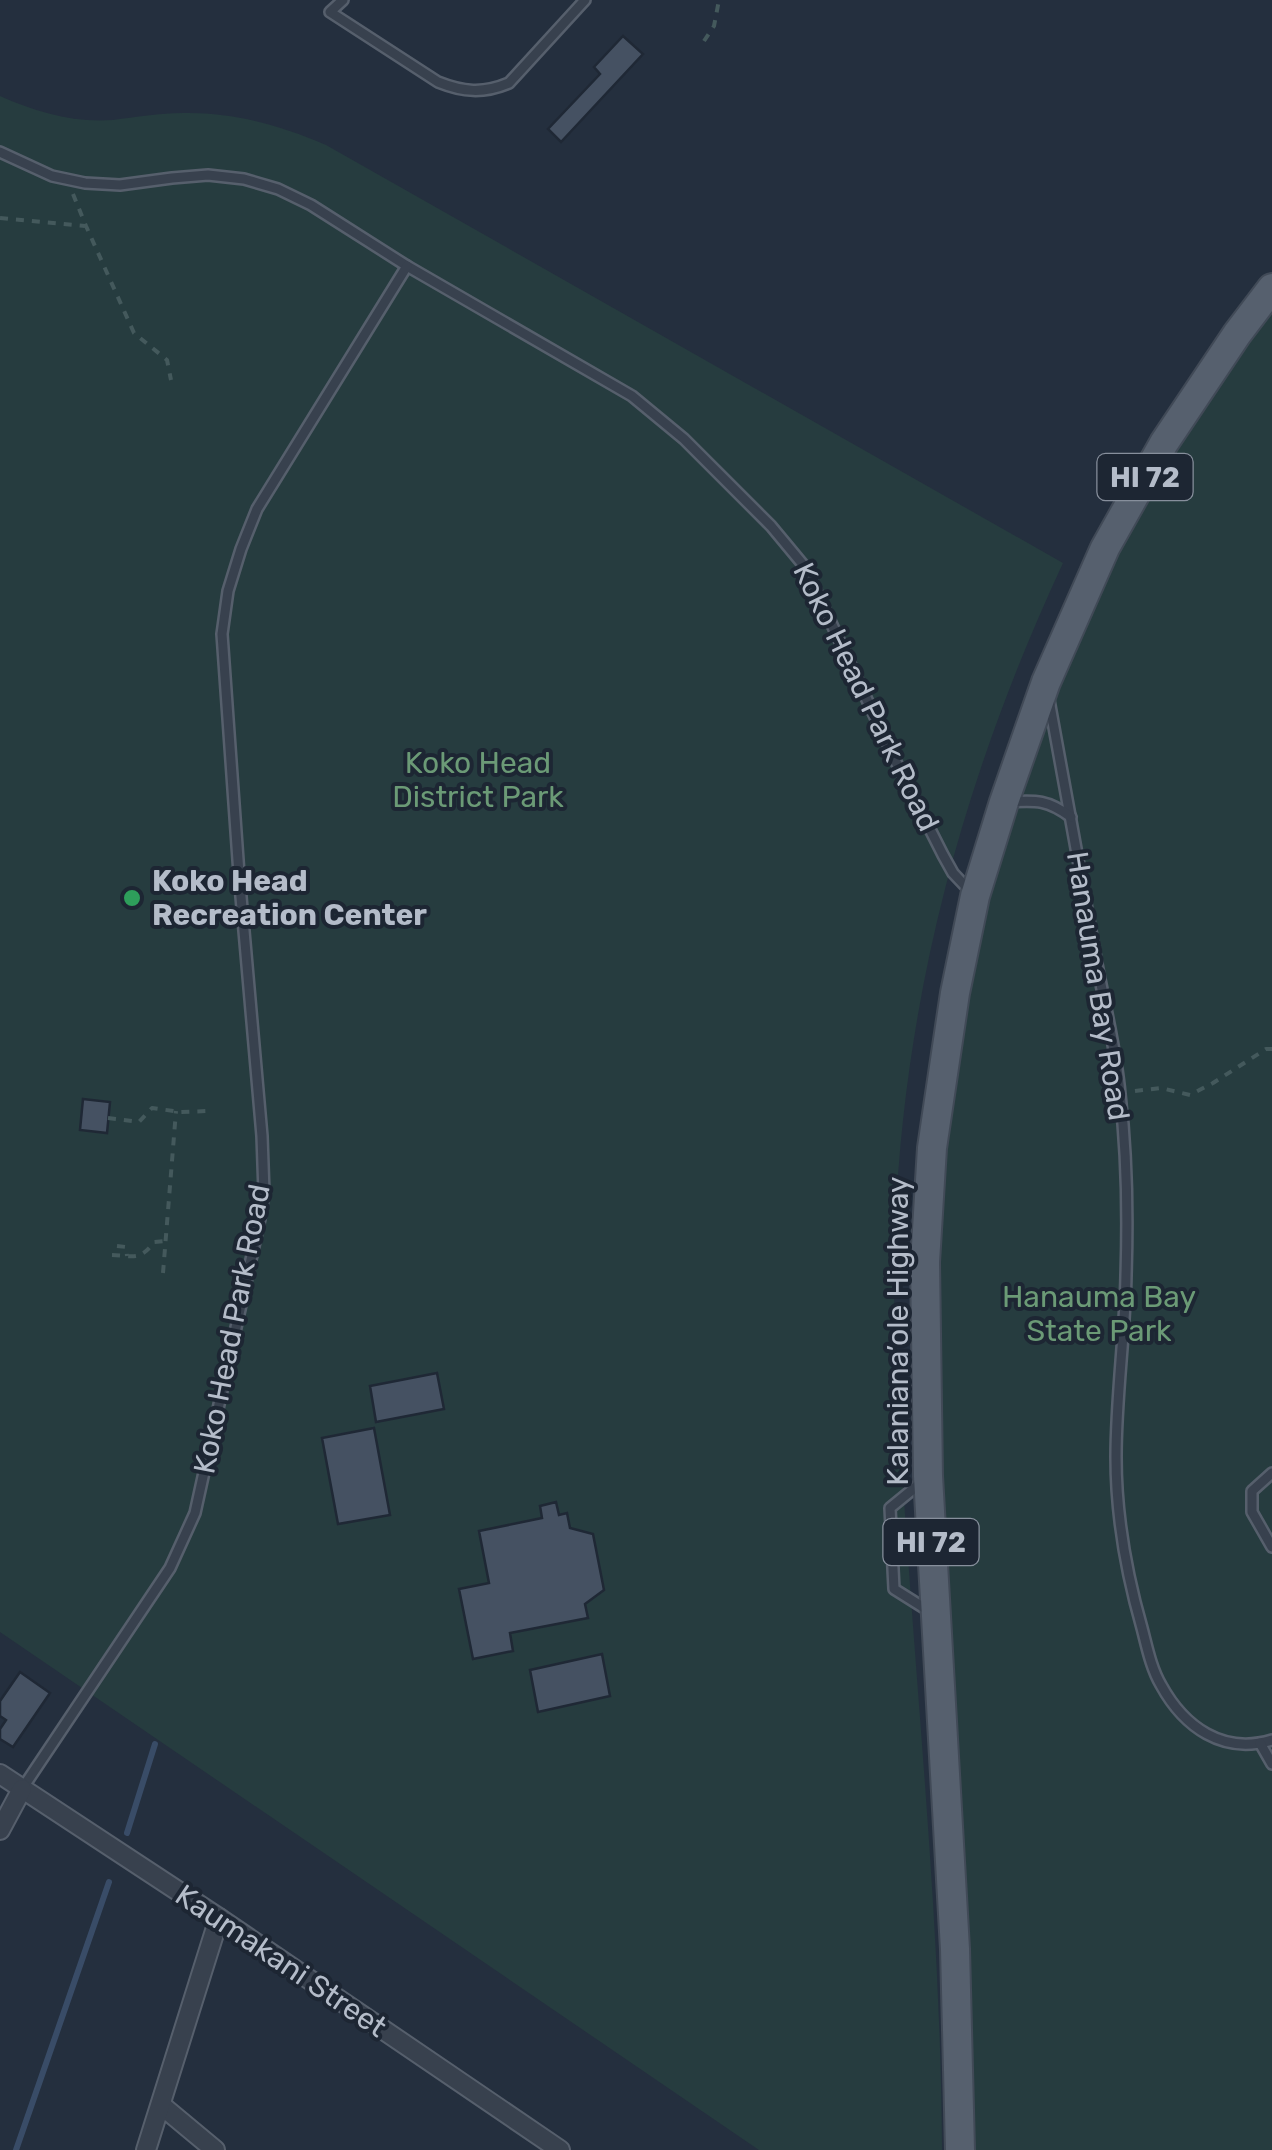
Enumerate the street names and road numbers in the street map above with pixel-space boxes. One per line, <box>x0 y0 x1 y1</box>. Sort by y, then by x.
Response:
road number: HI 72 <box>1098 454 1192 500</box>
street label: Koko Head Park Road <box>785 557 947 837</box>
street label: Hanauma Bay Road <box>1059 849 1137 1123</box>
street label: Kalaniana’ole Highway <box>880 1176 916 1486</box>
street label: Koko Head Park Road <box>186 1181 278 1477</box>
road number: HI 72 <box>884 1519 978 1565</box>
street label: Kaumakani Street <box>169 1877 394 2045</box>

